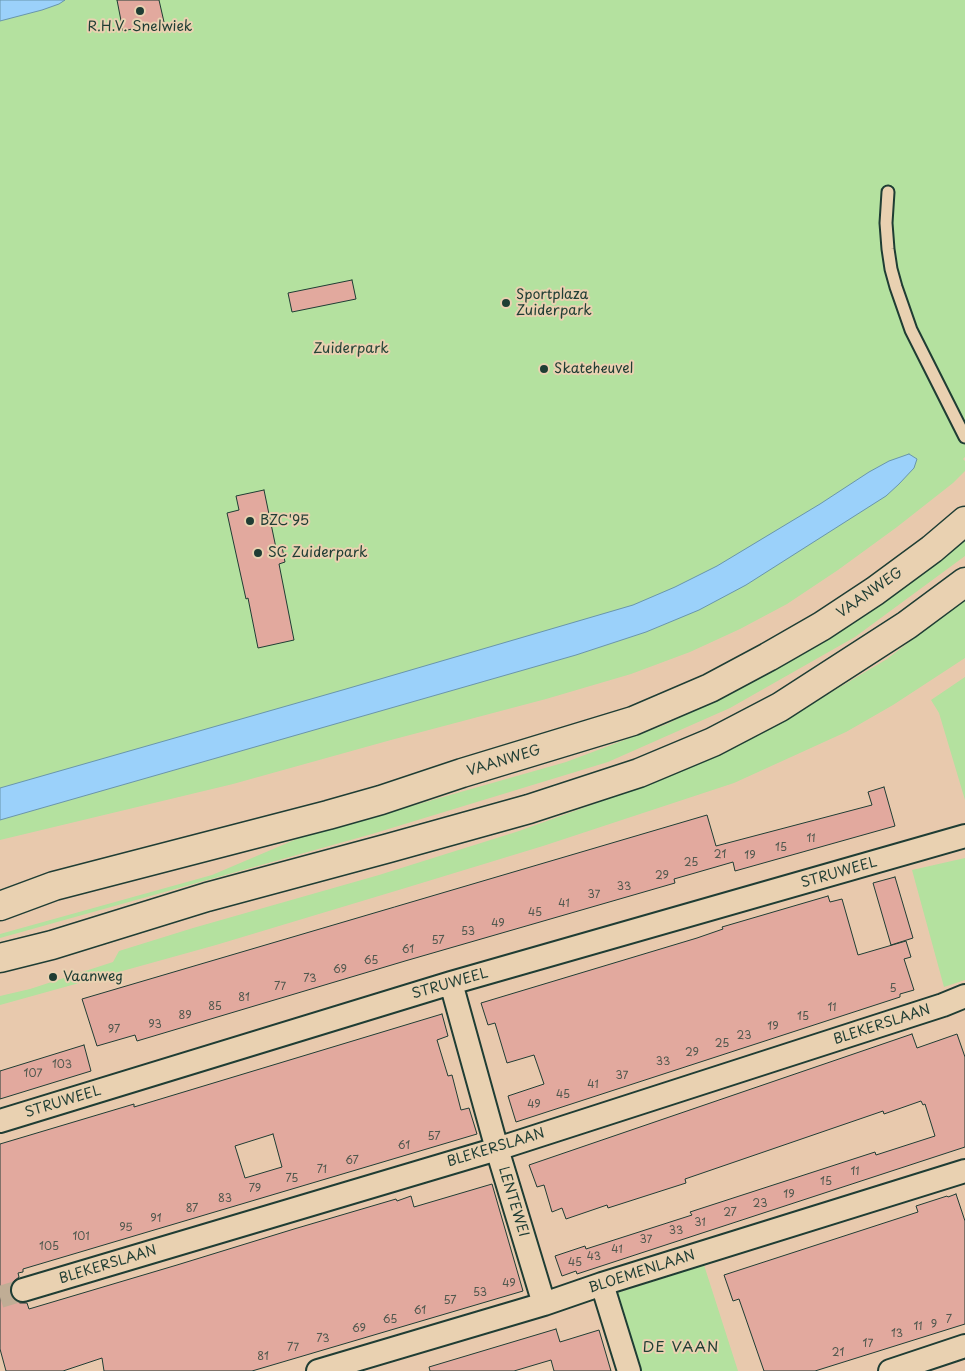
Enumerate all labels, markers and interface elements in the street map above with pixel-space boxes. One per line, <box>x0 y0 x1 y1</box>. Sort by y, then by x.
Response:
marker: R.H.V. Snelwiek <box>134 5 146 17</box>
place label: R.H.V. Snelwiek <box>88 19 192 35</box>
place label: Sportplaza Zuiderpark <box>516 287 592 320</box>
marker: Sportplaza Zuiderpark <box>500 297 512 309</box>
park label: Zuiderpark <box>313 341 389 357</box>
place label: Skateheuvel <box>554 361 633 377</box>
marker: Skateheuvel <box>538 363 550 375</box>
place label: BZC'95 <box>260 513 309 529</box>
marker: BZC'95 <box>244 515 256 527</box>
place label: SC Zuiderpark <box>268 545 367 561</box>
marker: SC Zuiderpark <box>252 547 264 559</box>
street label: VAANWEG <box>834 564 906 622</box>
street label: VAANWEG <box>465 742 543 780</box>
house number: 11 <box>806 832 816 846</box>
house number: 15 <box>775 841 787 855</box>
house number: 21 <box>714 848 726 862</box>
house number: 19 <box>744 849 756 863</box>
street label: STRUWEEL <box>799 854 879 892</box>
house number: 25 <box>684 856 698 870</box>
house number: 29 <box>655 869 669 883</box>
house number: 33 <box>617 880 631 894</box>
house number: 37 <box>588 888 600 902</box>
house number: 41 <box>558 897 570 911</box>
house number: 45 <box>528 906 542 920</box>
house number: 49 <box>491 917 505 931</box>
house number: 53 <box>461 925 475 939</box>
house number: 57 <box>431 934 445 948</box>
house number: 61 <box>402 943 414 957</box>
house number: 65 <box>364 954 378 968</box>
house number: 69 <box>333 963 347 977</box>
street label: STRUWEEL <box>410 965 490 1003</box>
place label: Vaanweg <box>63 969 123 985</box>
marker: Vaanweg <box>47 971 59 983</box>
house number: 73 <box>303 972 317 986</box>
house number: 77 <box>274 980 286 994</box>
house number: 5 <box>889 982 897 996</box>
house number: 81 <box>238 991 250 1005</box>
house number: 85 <box>208 1000 222 1014</box>
house number: 11 <box>827 1001 837 1015</box>
street label: BLEKERSLAAN <box>831 1001 933 1049</box>
house number: 89 <box>178 1009 192 1023</box>
house number: 15 <box>797 1010 809 1024</box>
house number: 93 <box>148 1018 162 1032</box>
house number: 19 <box>767 1020 779 1034</box>
house number: 97 <box>108 1023 120 1037</box>
house number: 23 <box>737 1029 751 1043</box>
house number: 25 <box>715 1037 729 1051</box>
house number: 29 <box>685 1046 699 1060</box>
house number: 33 <box>656 1055 670 1069</box>
house number: 103 <box>52 1058 72 1072</box>
house number: 107 <box>24 1067 42 1081</box>
house number: 37 <box>616 1069 628 1083</box>
house number: 41 <box>587 1078 599 1092</box>
street label: STRUWEEL <box>23 1082 103 1122</box>
house number: 45 <box>556 1088 570 1102</box>
house number: 49 <box>527 1098 541 1112</box>
street label: BLEKERSLAAN <box>445 1125 547 1171</box>
house number: 57 <box>427 1130 441 1144</box>
house number: 61 <box>398 1139 410 1153</box>
house number: 67 <box>345 1154 359 1168</box>
house number: 71 <box>317 1163 327 1177</box>
street label: LENTEWEI <box>494 1165 532 1239</box>
house number: 11 <box>850 1165 860 1179</box>
house number: 75 <box>286 1172 298 1186</box>
house number: 15 <box>820 1175 832 1189</box>
house number: 79 <box>249 1182 261 1196</box>
house number: 19 <box>783 1188 795 1202</box>
house number: 83 <box>218 1192 232 1206</box>
house number: 23 <box>753 1197 767 1211</box>
house number: 87 <box>186 1202 198 1216</box>
house number: 27 <box>723 1206 737 1220</box>
house number: 91 <box>150 1212 162 1226</box>
house number: 31 <box>694 1216 706 1230</box>
house number: 95 <box>119 1221 133 1235</box>
house number: 33 <box>669 1224 683 1238</box>
house number: 101 <box>72 1230 90 1244</box>
house number: 37 <box>640 1233 652 1247</box>
house number: 105 <box>39 1240 59 1254</box>
street label: BLEKERSLAAN <box>57 1242 159 1288</box>
house number: 41 <box>611 1243 623 1257</box>
street label: BLOEMENLAAN <box>587 1247 697 1297</box>
house number: 43 <box>587 1250 601 1264</box>
house number: 45 <box>568 1256 582 1270</box>
house number: 49 <box>502 1277 516 1291</box>
house number: 53 <box>473 1286 487 1300</box>
house number: 57 <box>443 1294 457 1308</box>
house number: 61 <box>414 1304 426 1318</box>
house number: 65 <box>383 1313 397 1327</box>
house number: 7 <box>946 1313 952 1327</box>
house number: 9 <box>931 1318 937 1332</box>
house number: 11 <box>913 1320 923 1334</box>
house number: 69 <box>352 1322 366 1336</box>
house number: 13 <box>891 1327 903 1341</box>
house number: 73 <box>316 1332 330 1346</box>
house number: 17 <box>863 1337 873 1351</box>
district label: DE VAAN <box>642 1339 720 1357</box>
house number: 77 <box>287 1341 299 1355</box>
house number: 21 <box>832 1346 844 1360</box>
house number: 81 <box>257 1350 269 1364</box>

